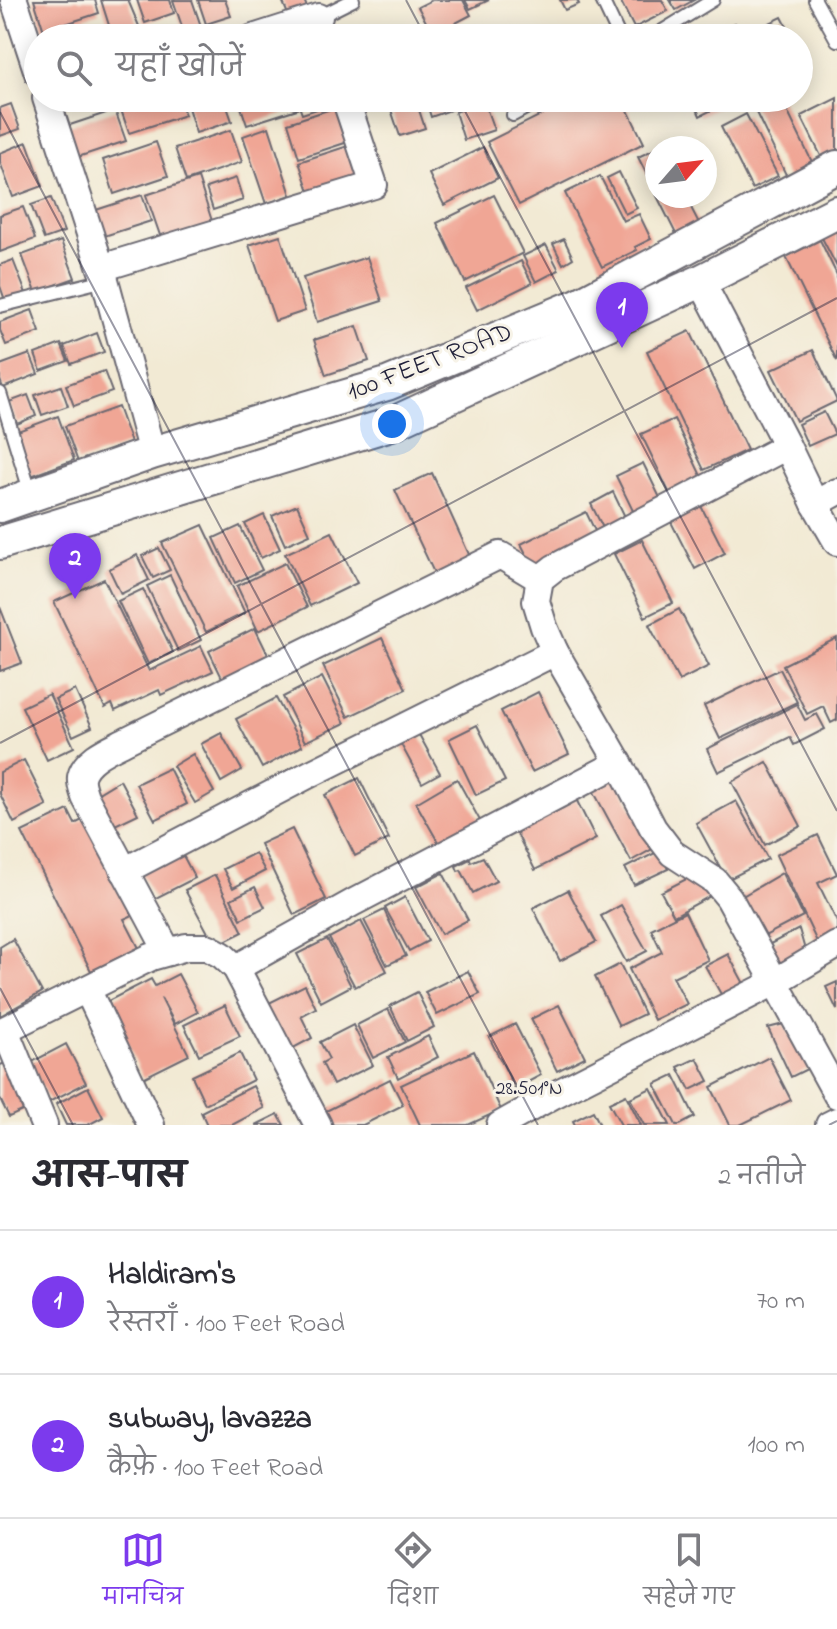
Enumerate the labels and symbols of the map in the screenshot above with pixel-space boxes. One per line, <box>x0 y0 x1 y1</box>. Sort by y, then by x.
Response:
north arrow <box>645 136 717 208</box>
pin: 1 <box>596 282 648 348</box>
street label: 100 FEET ROAD <box>342 314 518 412</box>
your location <box>372 404 412 444</box>
pin: 2 <box>49 533 101 599</box>
text: 28.501°N <box>496 1075 562 1104</box>

